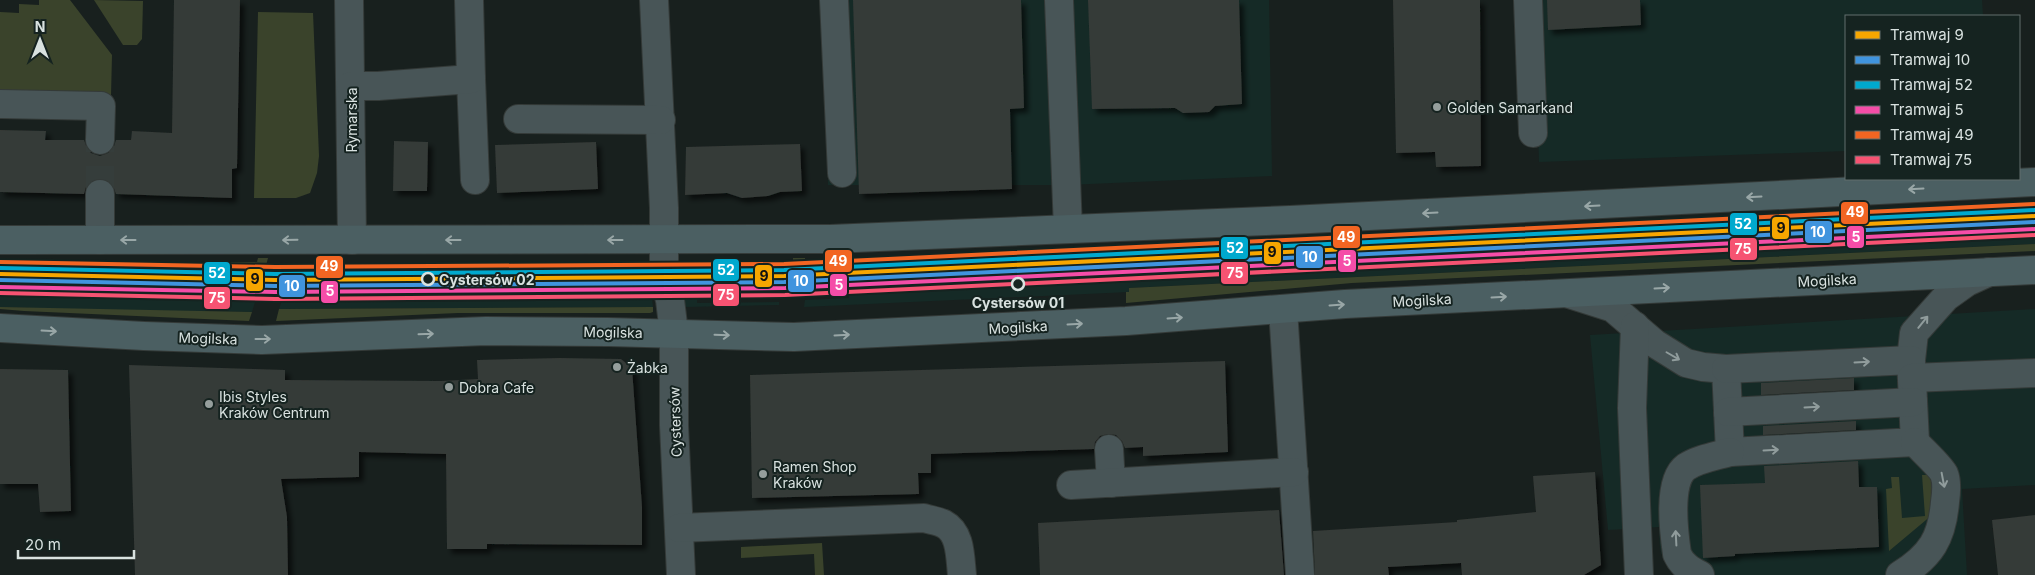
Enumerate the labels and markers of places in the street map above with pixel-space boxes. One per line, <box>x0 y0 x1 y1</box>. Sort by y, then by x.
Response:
place label: Golden Samarkand <box>1447 99 1573 116</box>
marker: Golden Samarkand <box>1431 101 1443 113</box>
place label: Cystersów 02 <box>439 271 535 288</box>
marker: Cystersów 02 <box>421 272 435 286</box>
marker: Cystersów 01 <box>1011 277 1025 291</box>
place label: Cystersów 01 <box>972 294 1064 311</box>
place label: Żabka <box>627 359 668 376</box>
marker: Żabka <box>611 361 623 373</box>
place label: Dobra Cafe <box>459 379 534 396</box>
marker: Dobra Cafe <box>443 381 455 393</box>
place label: Ibis Styles Kraków Centrum <box>219 388 330 421</box>
marker: Ibis Styles Kraków Centrum <box>203 398 215 410</box>
place label: Ramen Shop Kraków <box>773 458 857 491</box>
marker: Ramen Shop Kraków <box>757 468 769 480</box>

